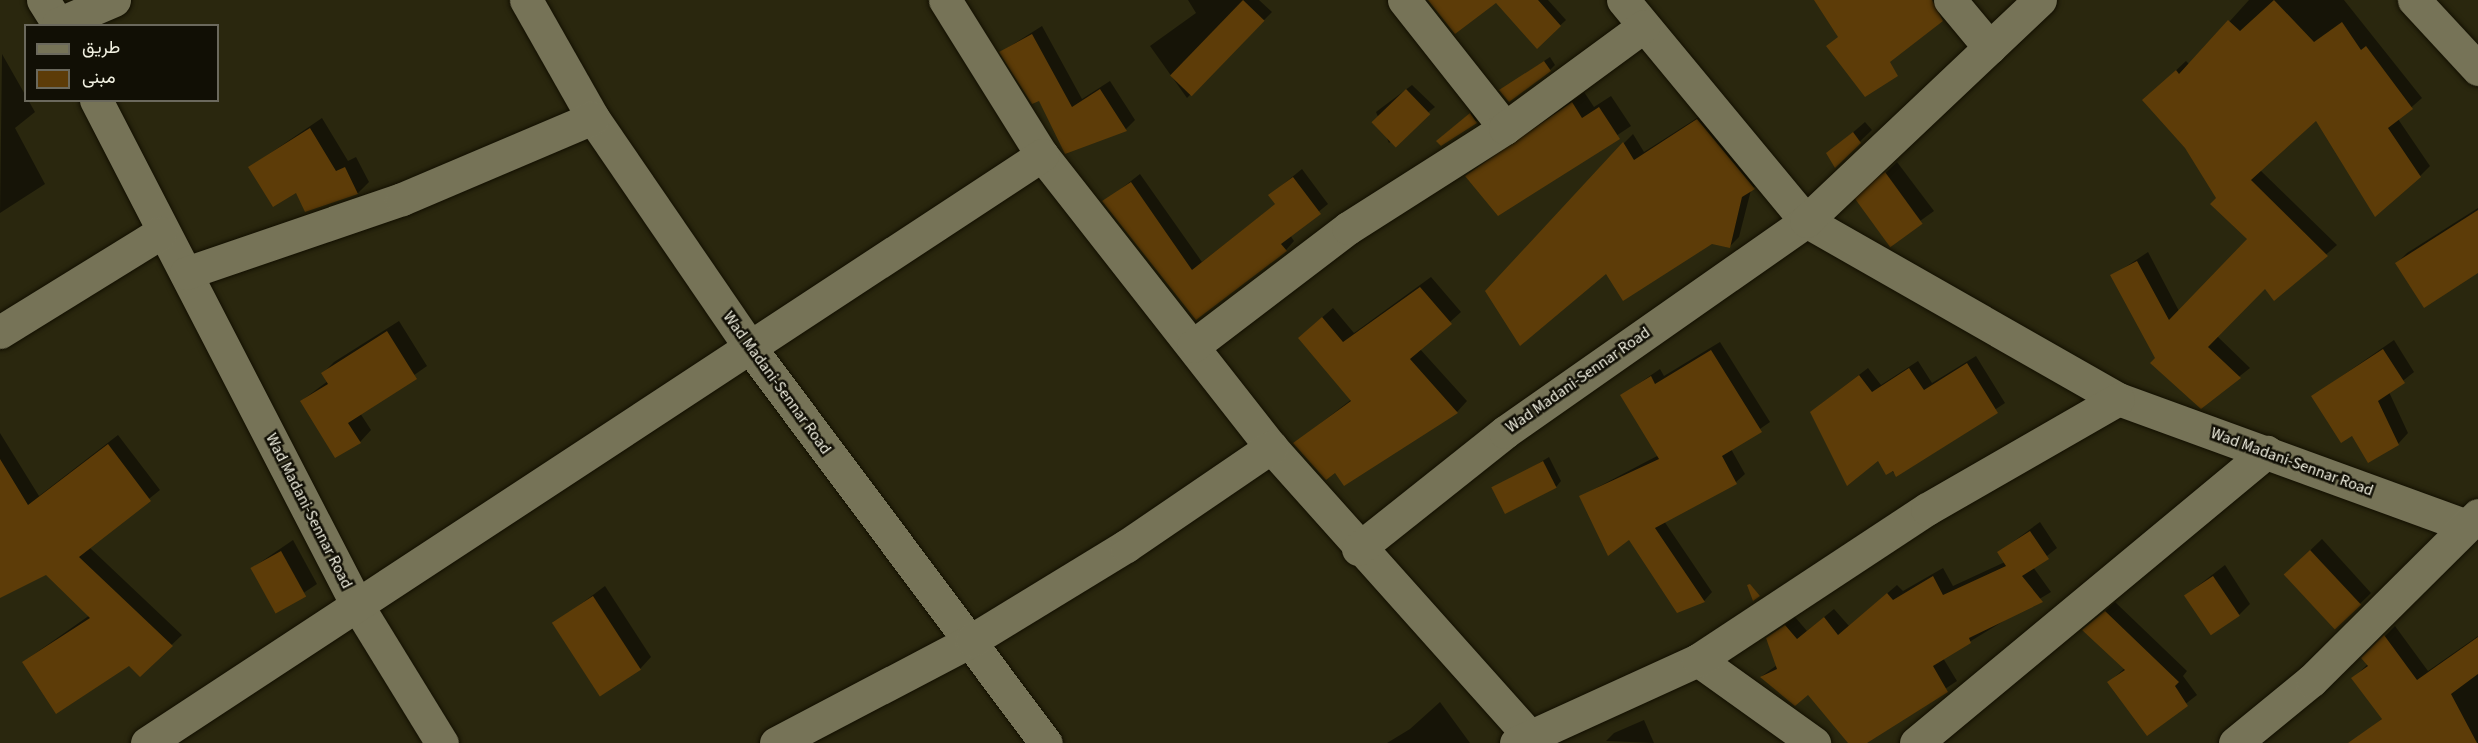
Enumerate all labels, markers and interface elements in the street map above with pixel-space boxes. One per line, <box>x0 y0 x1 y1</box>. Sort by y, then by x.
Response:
legend <box>24 24 219 102</box>
text: طريق <box>82 35 120 60</box>
text: مبنى <box>82 65 116 90</box>
street label: Wad Madani-Sennar Road <box>719 308 835 458</box>
street label: Wad Madani-Sennar Road <box>1502 323 1654 437</box>
street label: Wad Madani-Sennar Road <box>2208 424 2376 500</box>
street label: Wad Madani-Sennar Road <box>261 430 357 592</box>

